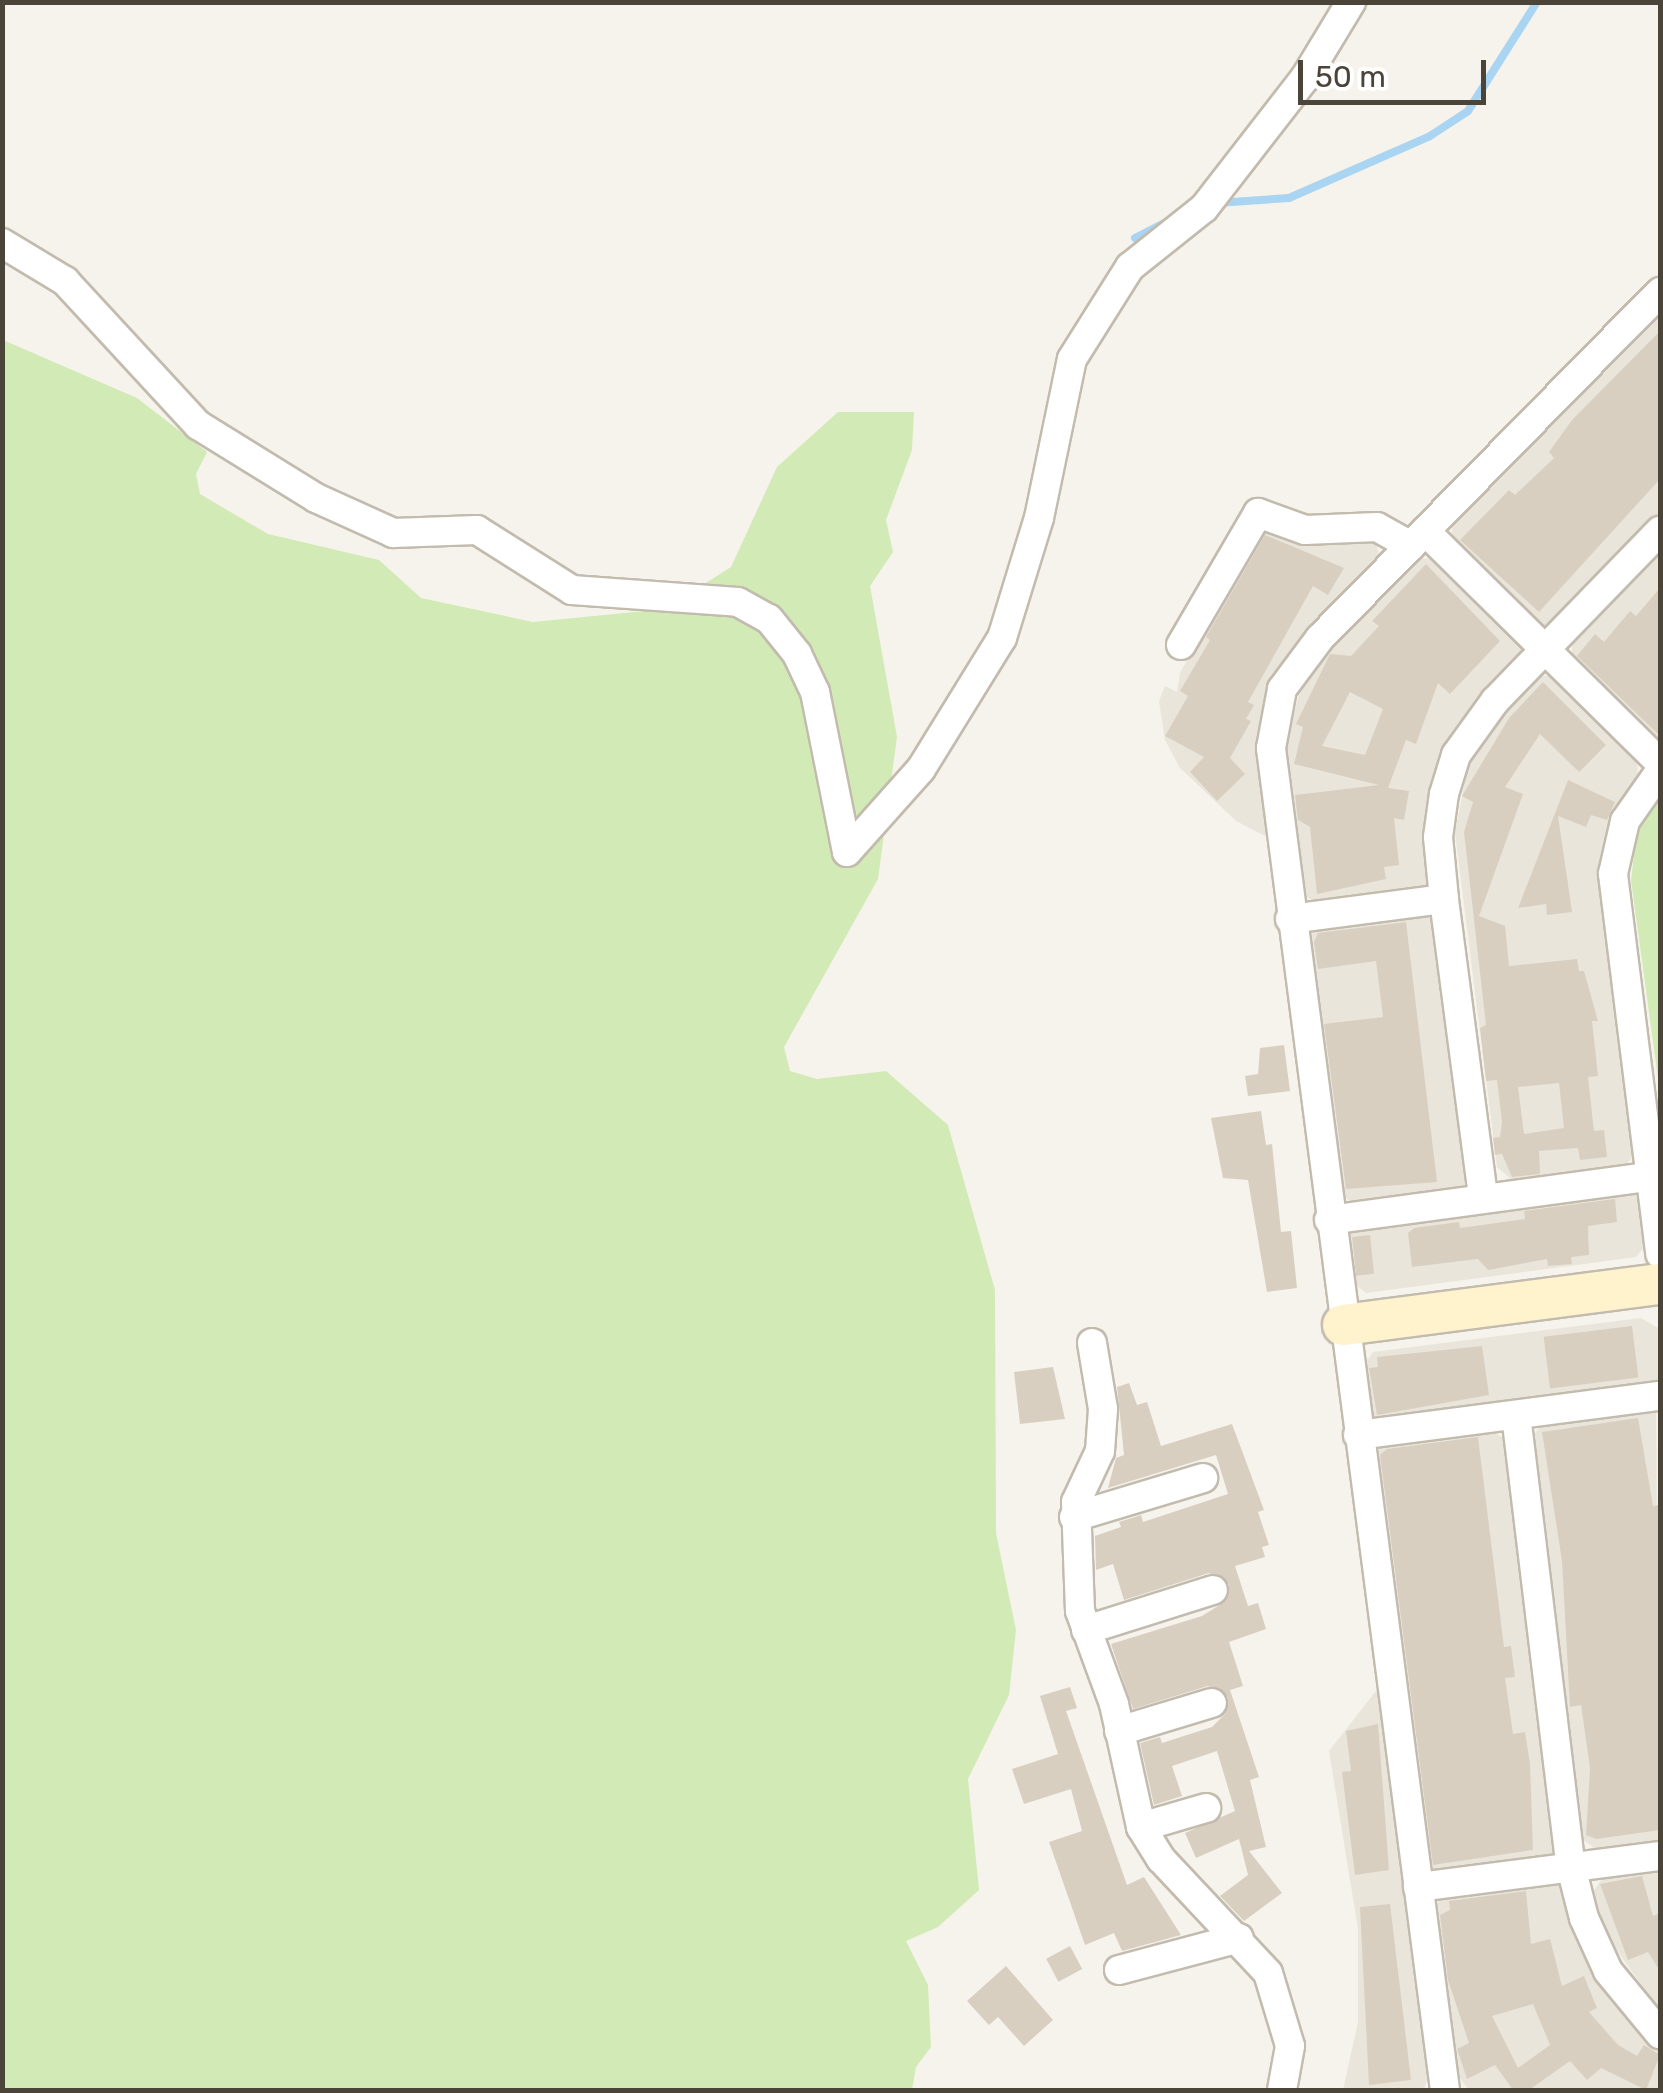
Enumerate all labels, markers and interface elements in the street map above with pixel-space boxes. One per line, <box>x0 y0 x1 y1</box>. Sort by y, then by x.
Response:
scale bar <box>1303 40 1490 102</box>
text: 50 m <box>1315 59 1386 95</box>

